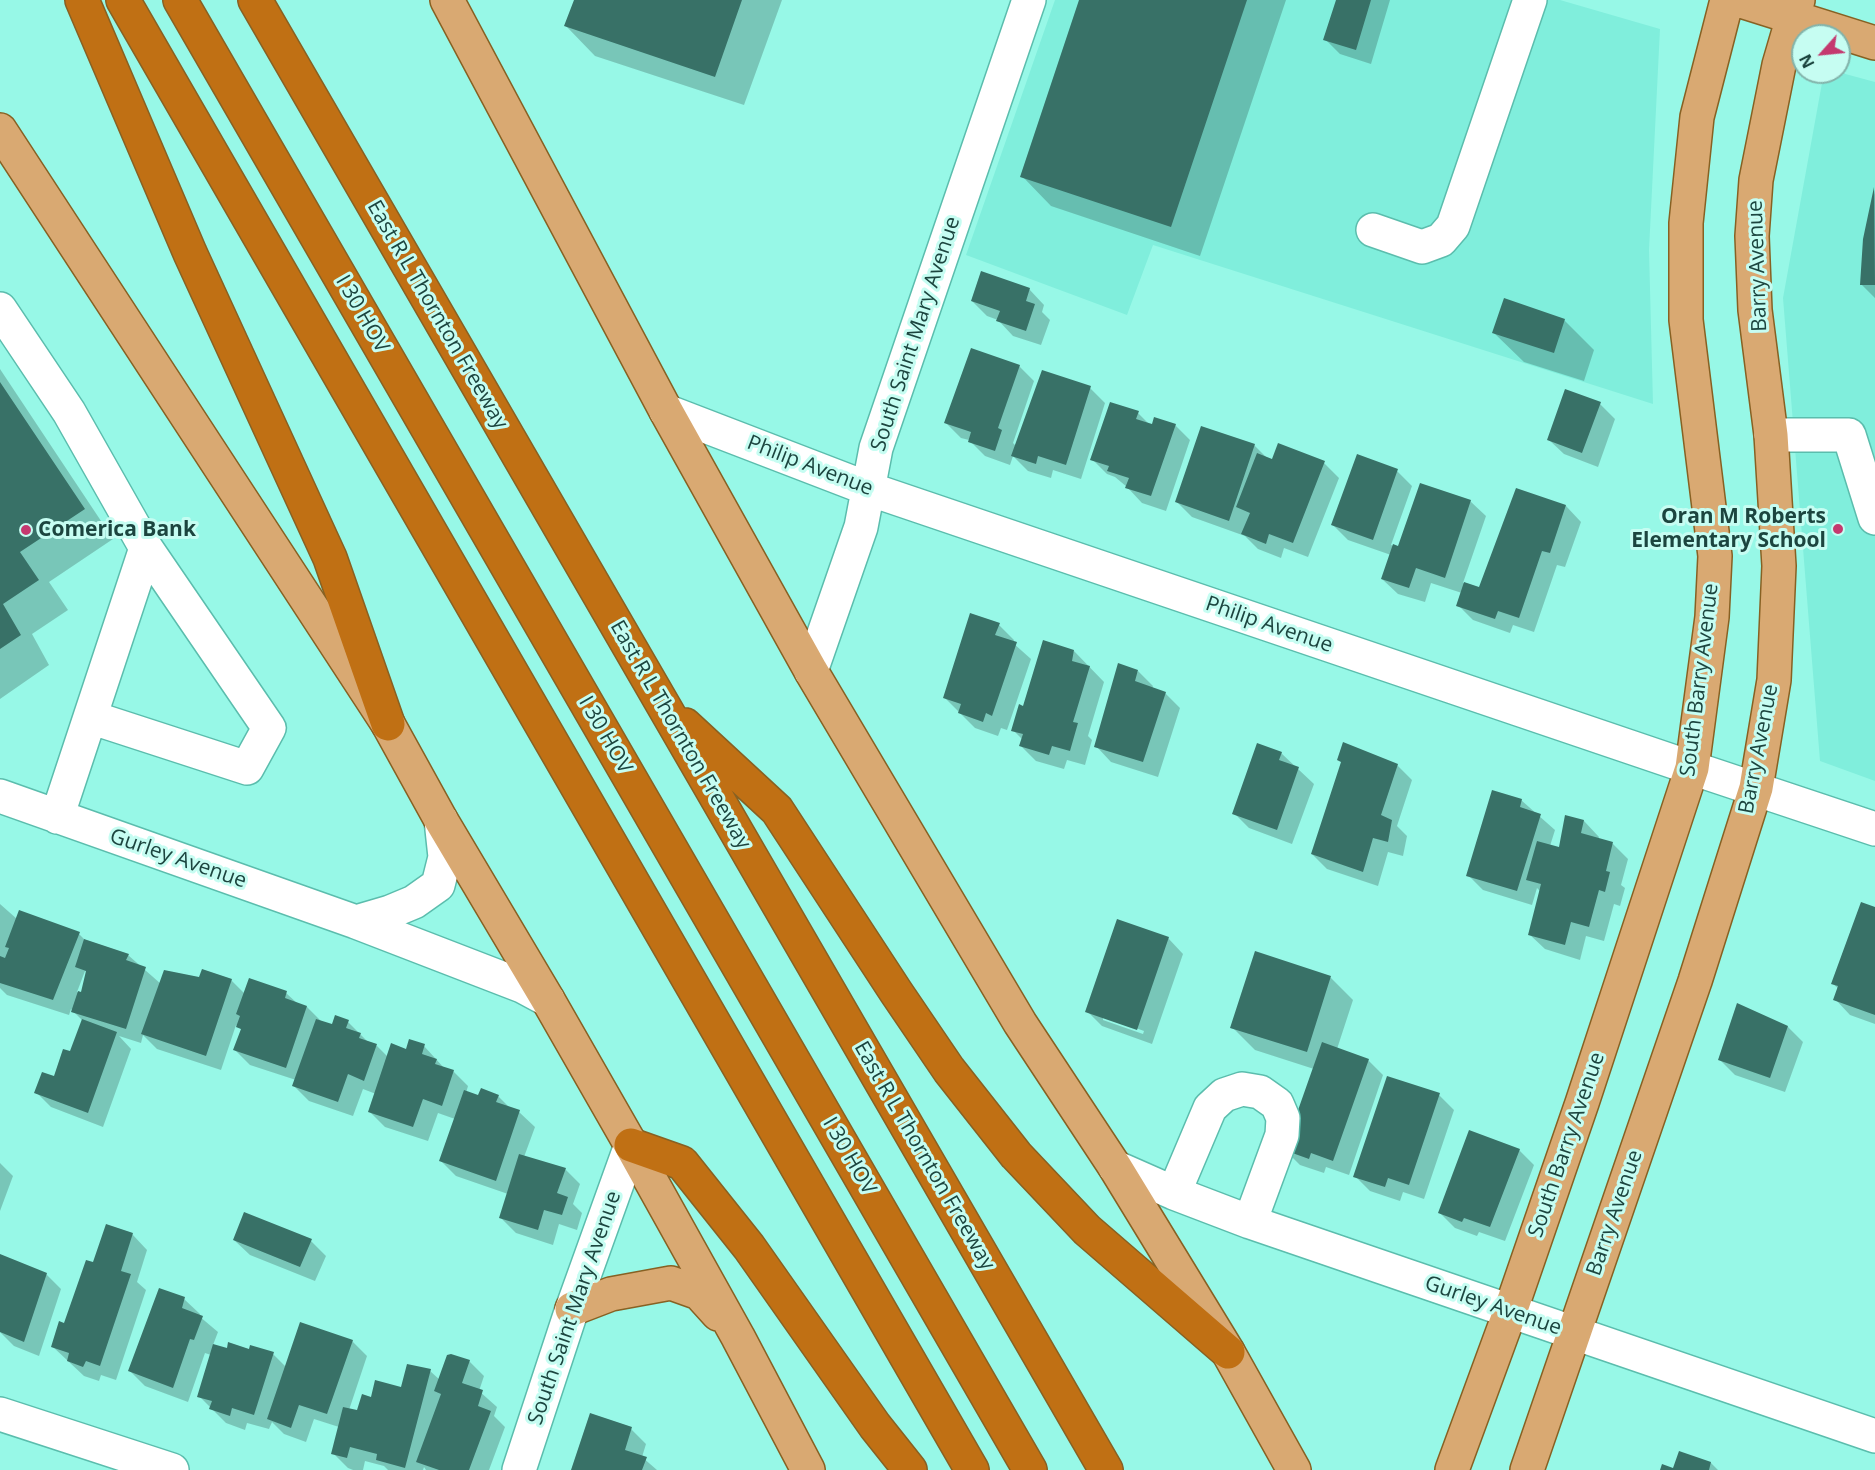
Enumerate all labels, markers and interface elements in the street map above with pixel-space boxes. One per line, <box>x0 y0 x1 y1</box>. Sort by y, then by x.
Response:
north arrow <box>1791 24 1851 84</box>
text: N <box>1794 50 1820 72</box>
street label: East R L Thornton Freeway <box>361 196 513 434</box>
street label: Barry Avenue <box>1743 200 1773 332</box>
street label: South Saint Mary Avenue <box>866 213 966 455</box>
street label: I 30 HOV <box>330 271 394 357</box>
street label: Philip Avenue <box>743 430 877 502</box>
place label: Oran M Roberts Elementary School <box>1631 504 1826 554</box>
place label: Comerica Bank <box>38 517 196 543</box>
marker: Oran M Roberts Elementary School <box>1831 522 1845 536</box>
marker: Comerica Bank <box>19 523 33 537</box>
street label: South Barry Avenue <box>1676 582 1724 778</box>
street label: Philip Avenue <box>1202 591 1336 659</box>
street label: East R L Thornton Freeway <box>604 616 756 854</box>
street label: Barry Avenue <box>1734 682 1784 816</box>
street label: I 30 HOV <box>573 692 637 778</box>
street label: Gurley Avenue <box>106 824 250 894</box>
street label: East R L Thornton Freeway <box>848 1037 1000 1275</box>
street label: South Barry Avenue <box>1523 1049 1611 1241</box>
street label: I 30 HOV <box>817 1113 881 1199</box>
street label: Barry Avenue <box>1582 1147 1648 1279</box>
street label: South Saint Mary Avenue <box>523 1188 627 1428</box>
street label: Gurley Avenue <box>1421 1271 1565 1341</box>

